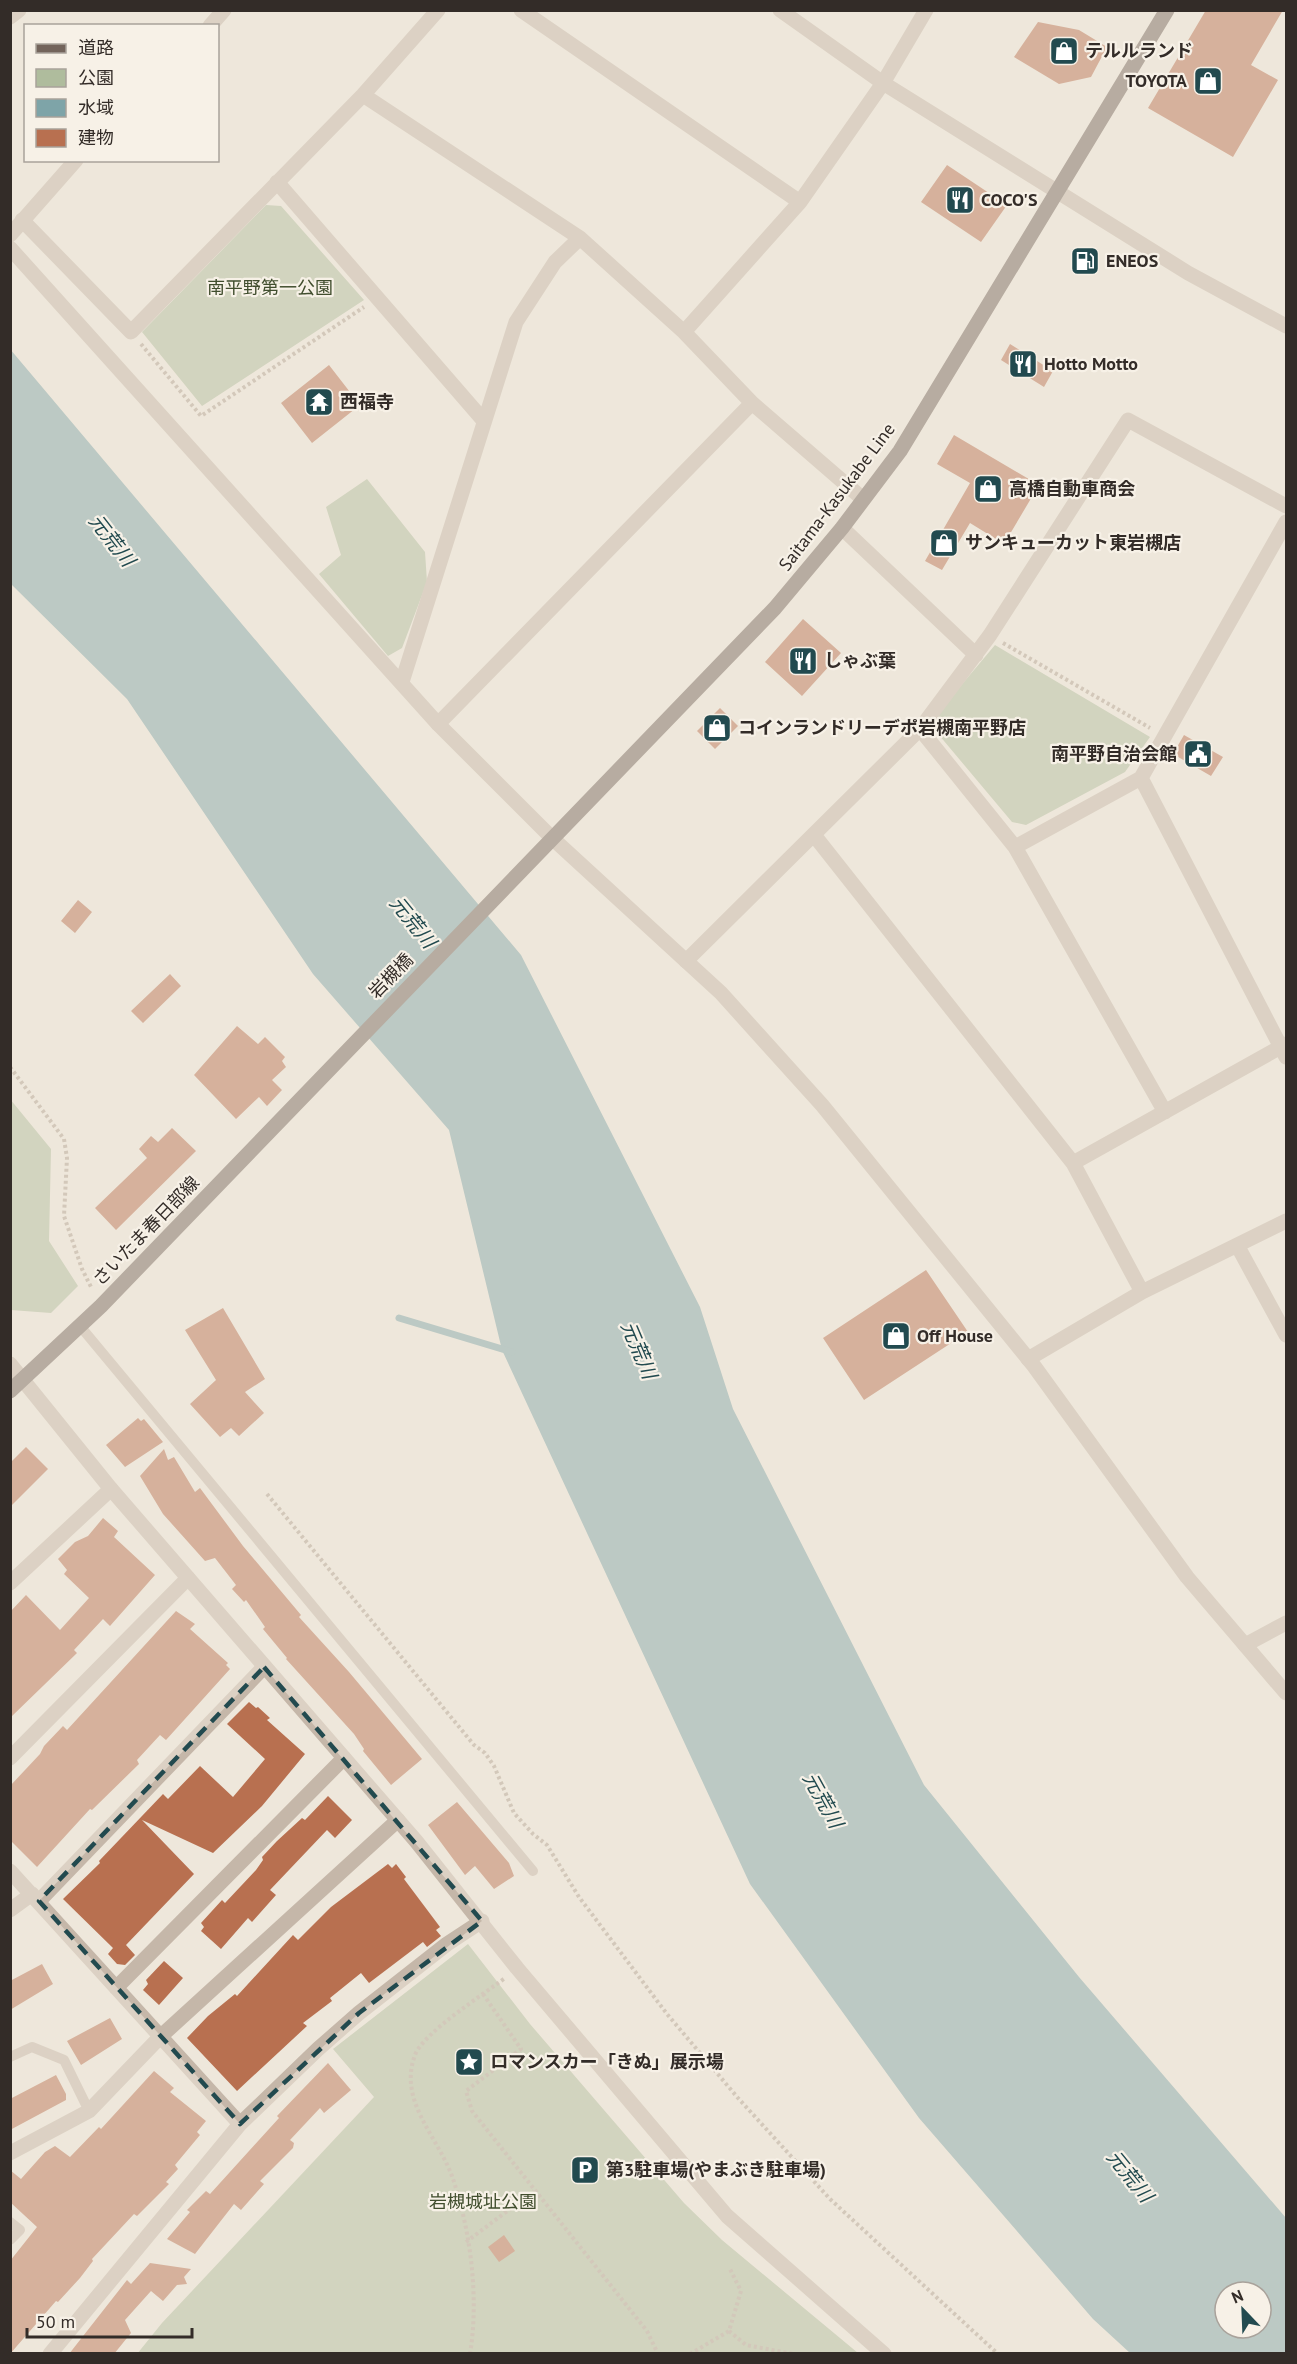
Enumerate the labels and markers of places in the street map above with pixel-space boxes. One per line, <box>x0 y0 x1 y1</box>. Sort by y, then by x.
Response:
shop icon: テルルランド <box>1048 35 1080 67</box>
place label: テルルランド <box>1085 39 1193 62</box>
shop icon: TOYOTA <box>1192 65 1224 97</box>
place label: TOYOTA <box>1125 69 1187 92</box>
restaurant icon: COCO'S <box>944 184 976 216</box>
place label: COCO'S <box>981 188 1037 211</box>
fuel station icon: ENEOS <box>1069 245 1101 277</box>
place label: ENEOS <box>1106 249 1158 272</box>
restaurant icon: Hotto Motto <box>1007 348 1039 380</box>
place label: Hotto Motto <box>1044 352 1138 375</box>
temple icon: 西福寺 <box>303 386 335 418</box>
place label: 西福寺 <box>340 390 394 413</box>
shop icon: 高橋自動車商会 <box>972 473 1004 505</box>
place label: 高橋自動車商会 <box>1009 477 1135 500</box>
shop icon: サンキューカット東岩槻店 <box>928 527 960 559</box>
place label: サンキューカット東岩槻店 <box>965 531 1181 554</box>
restaurant icon: しゃぶ葉 <box>787 645 819 677</box>
place label: しゃぶ葉 <box>824 649 896 672</box>
shop icon: コインランドリーデポ岩槻南平野店 <box>701 712 733 744</box>
place label: コインランドリーデポ岩槻南平野店 <box>738 716 1026 739</box>
public building icon: 南平野自治会館 <box>1182 738 1214 770</box>
place label: 南平野自治会館 <box>1051 742 1177 765</box>
shop icon: Off House <box>880 1320 912 1352</box>
place label: Off House <box>917 1324 993 1347</box>
place icon: ロマンスカー「きぬ」展示場 <box>453 2046 485 2078</box>
place label: ロマンスカー「きぬ」展示場 <box>490 2050 724 2073</box>
parking icon: 第3駐車場(やまぶき駐車場) <box>569 2154 601 2186</box>
place label: 第3駐車場(やまぶき駐車場) <box>606 2158 826 2181</box>

